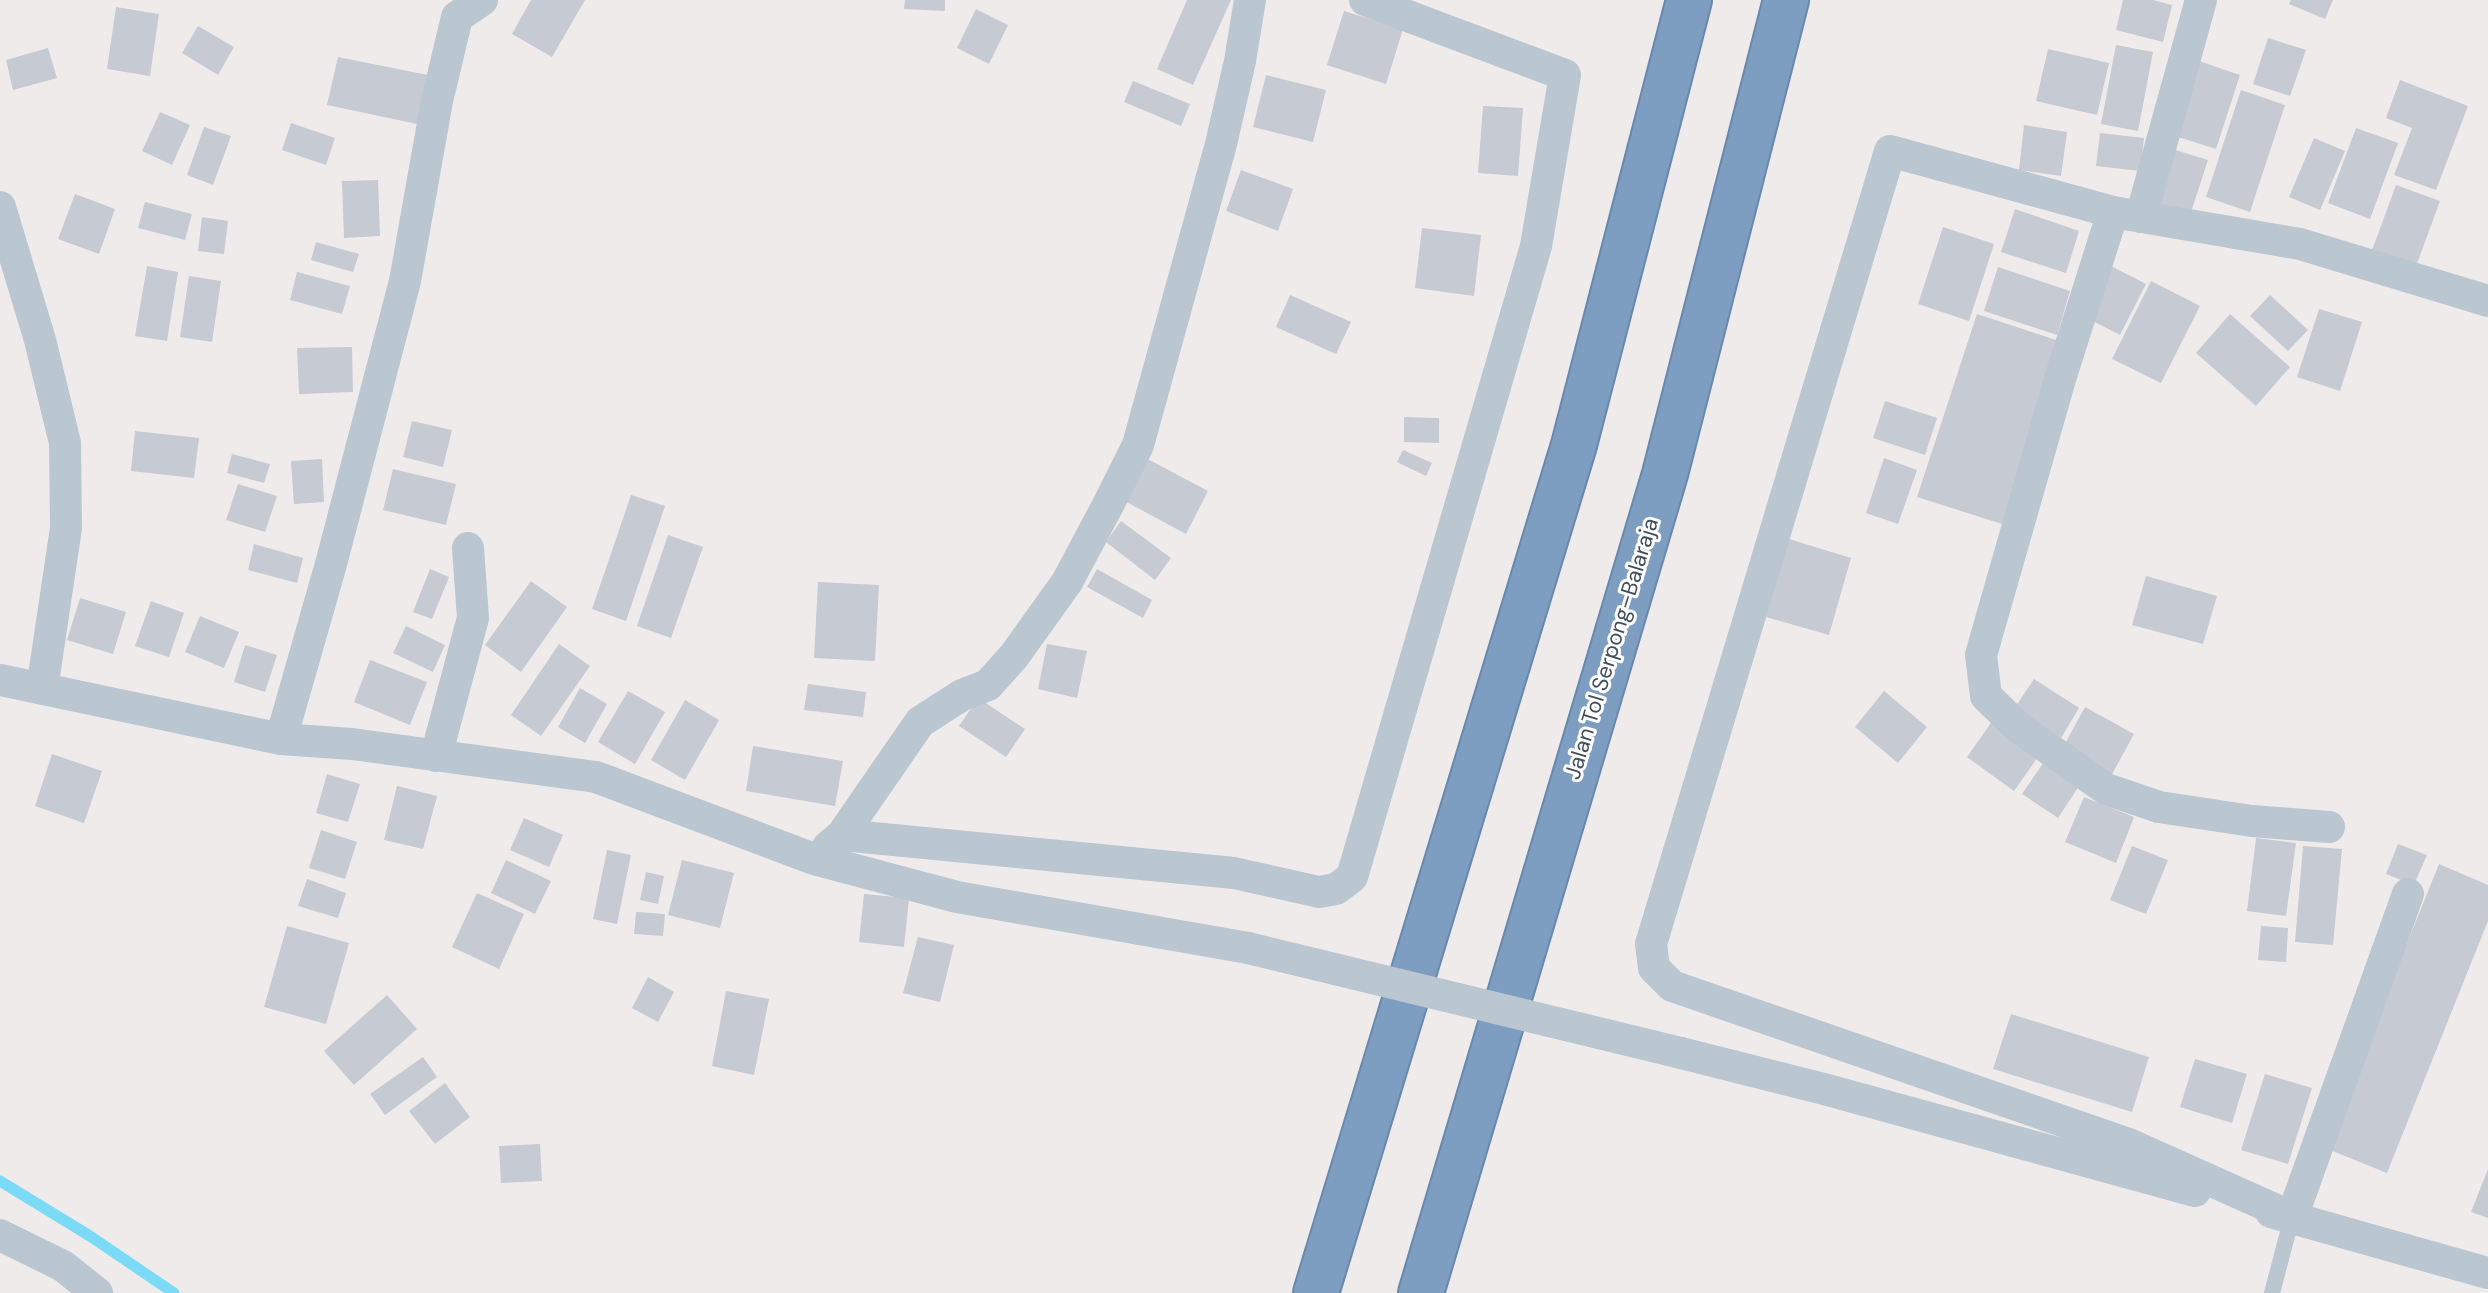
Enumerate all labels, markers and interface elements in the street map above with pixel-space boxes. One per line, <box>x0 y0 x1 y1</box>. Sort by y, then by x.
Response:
street label: Jalan Tol Serpong–Balaraja <box>1561 515 1665 783</box>

